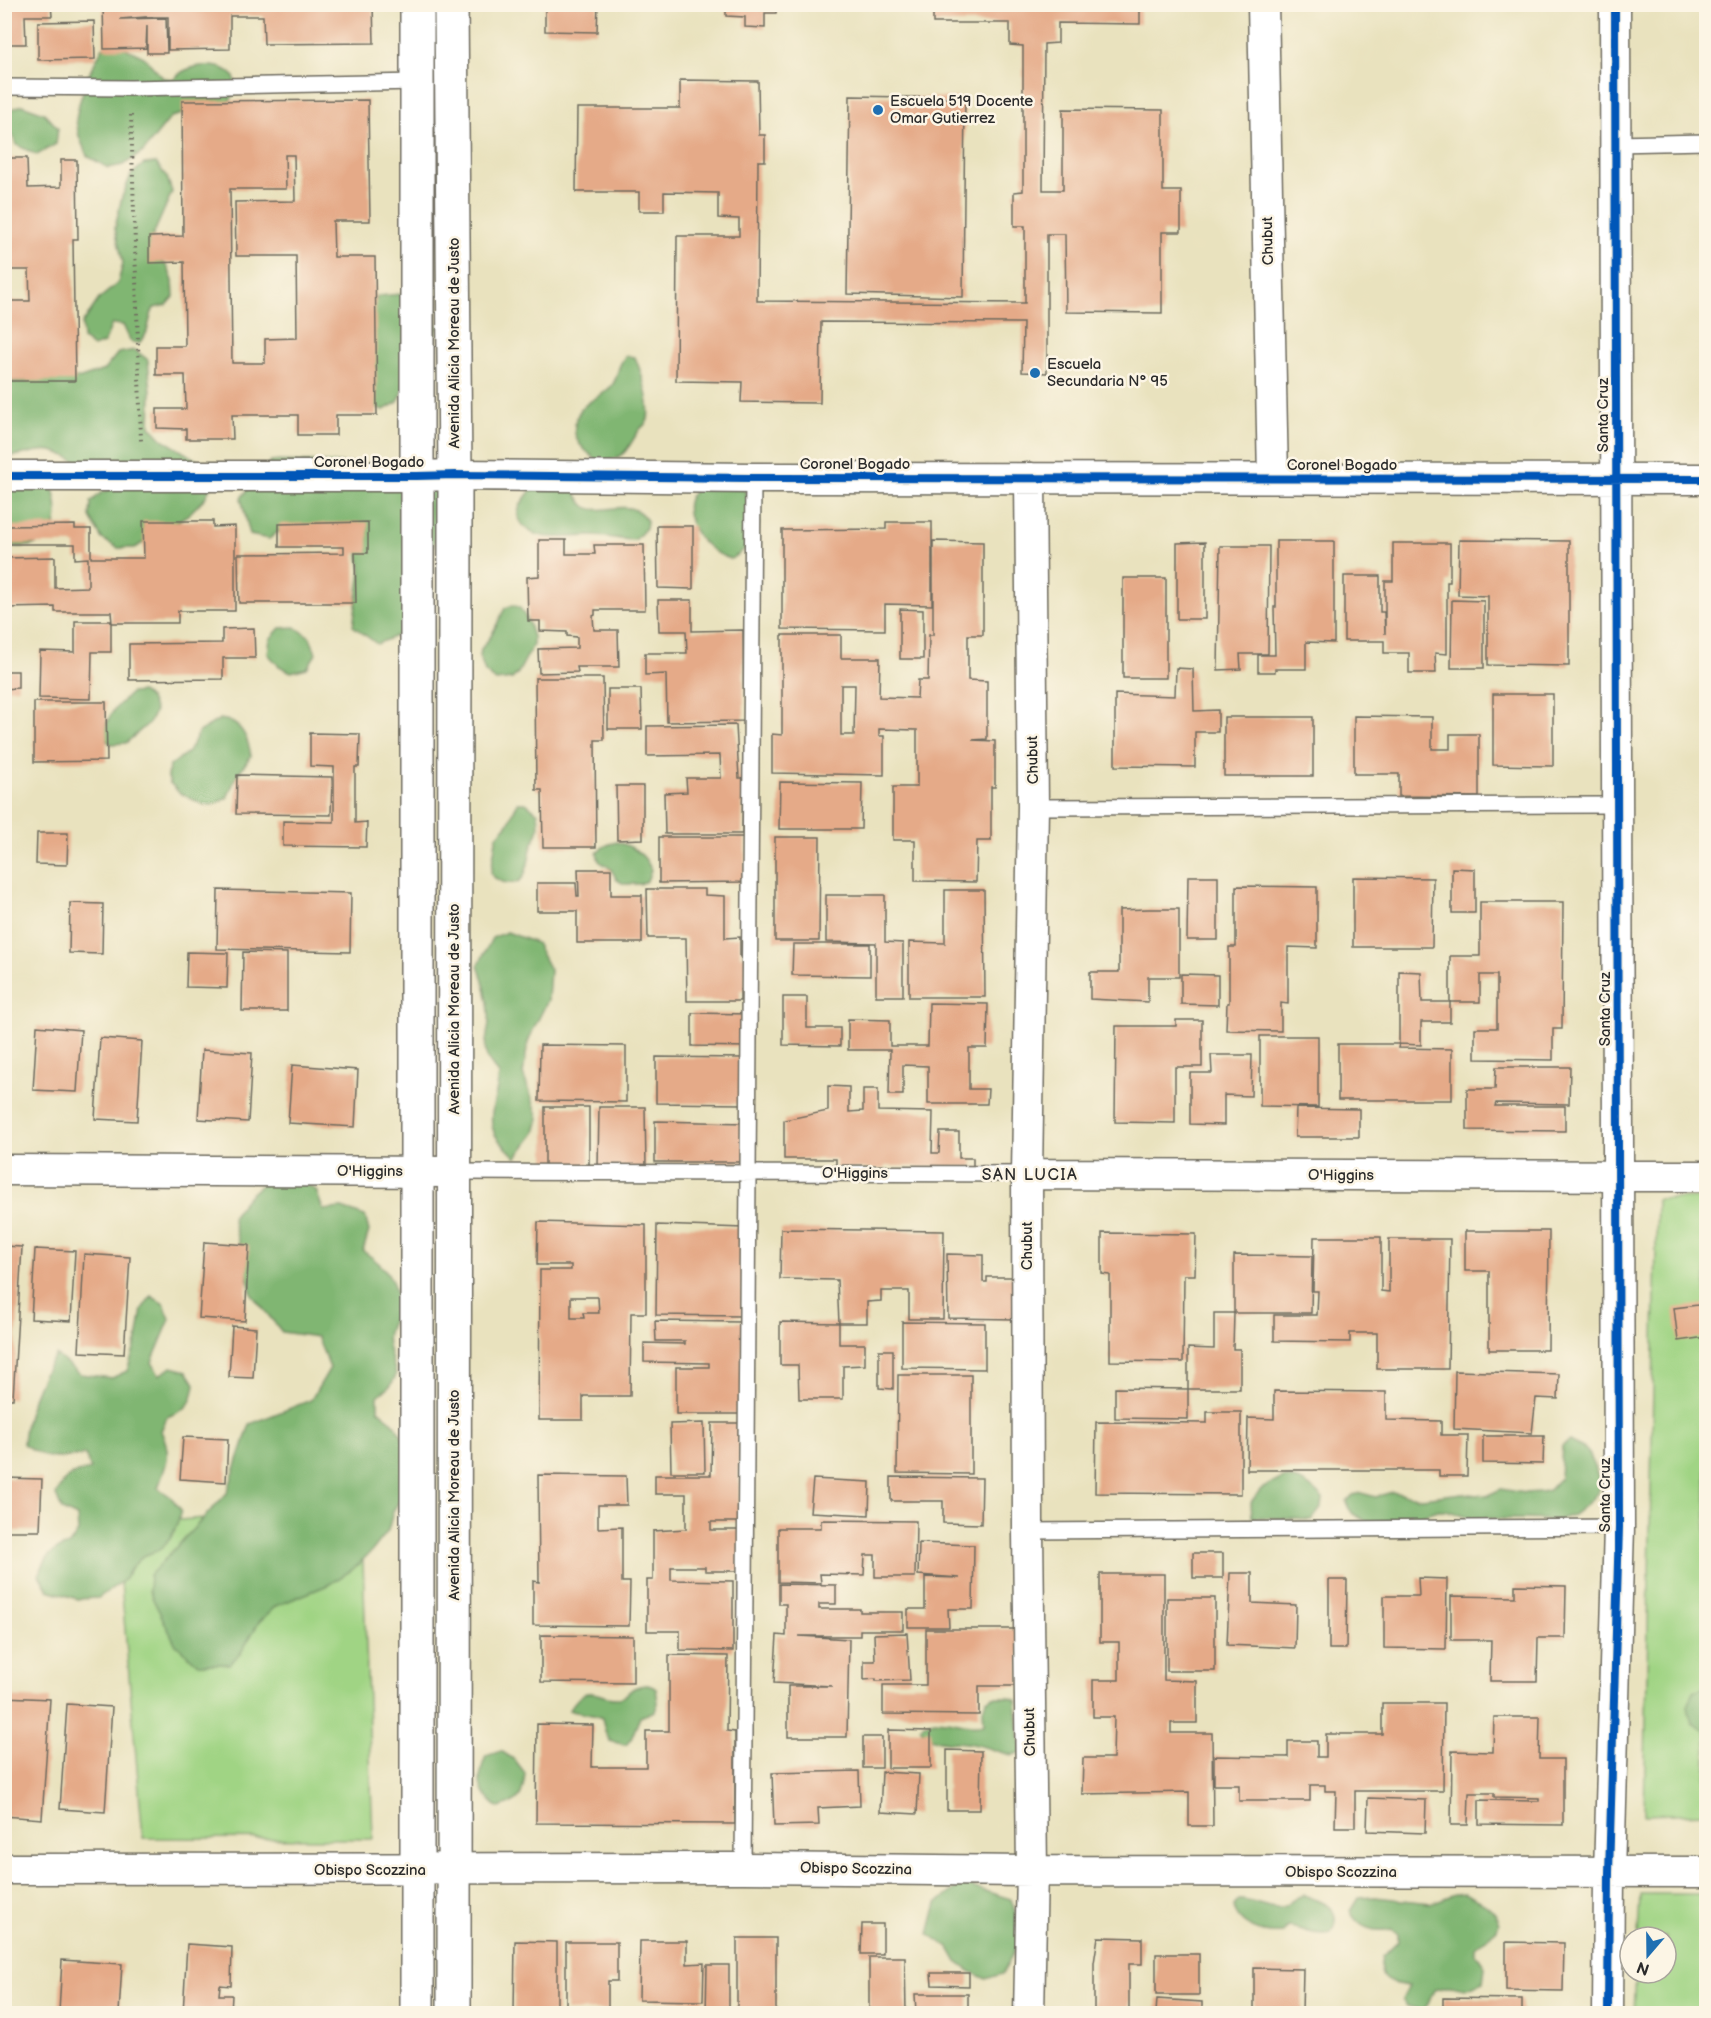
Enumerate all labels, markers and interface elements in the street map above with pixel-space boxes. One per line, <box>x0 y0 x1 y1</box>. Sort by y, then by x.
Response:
place label: Escuela 519 Docente Omar Gutierrez <box>890 92 1033 128</box>
marker: Escuela 519 Docente Omar Gutierrez <box>871 103 885 117</box>
street label: Chubut <box>1258 216 1278 265</box>
street label: Avenida Alicia Moreau de Justo <box>445 237 464 449</box>
place label: Escuela Secundaria N° 95 <box>1047 355 1168 391</box>
marker: Escuela Secundaria N° 95 <box>1028 366 1042 380</box>
street label: Santa Cruz <box>1594 377 1613 452</box>
street label: Coronel Bogado <box>314 453 424 472</box>
street label: Coronel Bogado <box>800 455 910 474</box>
street label: Coronel Bogado <box>1287 456 1397 475</box>
street label: Chubut <box>1023 735 1043 784</box>
street label: Avenida Alicia Moreau de Justo <box>445 903 464 1115</box>
street label: Santa Cruz <box>1596 971 1615 1046</box>
street label: O'Higgins <box>337 1162 404 1181</box>
street label: O'Higgins <box>822 1164 889 1183</box>
district label: SAN LUCIA <box>982 1166 1078 1185</box>
street label: O'Higgins <box>1308 1166 1375 1185</box>
street label: Chubut <box>1018 1221 1037 1270</box>
street label: Avenida Alicia Moreau de Justo <box>445 1389 464 1601</box>
street label: Santa Cruz <box>1596 1457 1615 1532</box>
street label: Chubut <box>1020 1707 1040 1756</box>
street label: Obispo Scozzina <box>800 1859 912 1879</box>
street label: Obispo Scozzina <box>314 1861 426 1880</box>
street label: Obispo Scozzina <box>1285 1863 1397 1882</box>
north arrow <box>1618 1925 1678 1985</box>
text: N <box>1634 1957 1652 1979</box>

